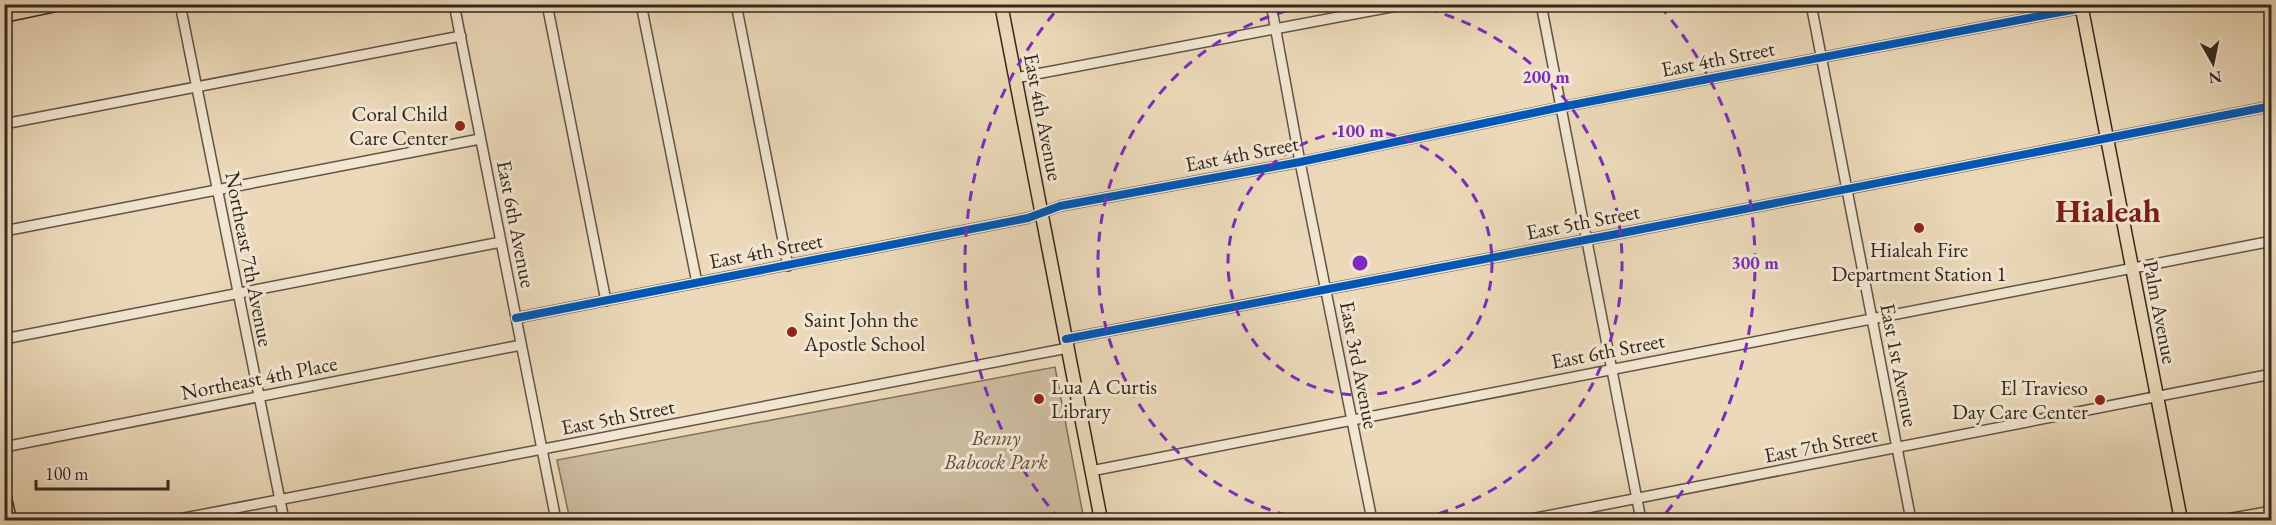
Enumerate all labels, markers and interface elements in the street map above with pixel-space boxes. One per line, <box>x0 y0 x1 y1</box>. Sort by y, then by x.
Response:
north arrow <box>2183 33 2243 93</box>
street label: East 4th Street <box>1659 34 1777 83</box>
street label: East 4th Avenue <box>1018 51 1069 183</box>
text: 200 m <box>1522 65 1570 88</box>
text: N <box>2207 66 2223 89</box>
place label: Coral Child Care Center <box>349 100 448 151</box>
marker: Coral Child Care Center <box>453 119 467 133</box>
text: 100 m <box>1336 119 1384 142</box>
street label: East 4th Street <box>1183 129 1301 178</box>
street label: East 6th Avenue <box>491 158 542 290</box>
street label: Northeast 7th Avenue <box>219 169 280 349</box>
district label: Hialeah <box>2055 189 2161 232</box>
street label: East 5th Street <box>1524 197 1642 246</box>
marker: Hialeah Fire Department Station 1 <box>1912 221 1926 235</box>
street label: East 4th Street <box>707 226 825 275</box>
place label: Hialeah Fire Department Station 1 <box>1831 236 2007 287</box>
text: 300 m <box>1731 251 1779 274</box>
centre of rings <box>1350 253 1370 273</box>
street label: Palm Avenue <box>2137 258 2184 366</box>
street label: East 3rd Avenue <box>1334 299 1385 431</box>
street label: East 1st Avenue <box>1874 301 1925 429</box>
place label: Saint John the Apostle School <box>803 306 925 357</box>
marker: Saint John the Apostle School <box>785 325 799 339</box>
street label: East 6th Street <box>1549 326 1667 375</box>
street label: Northeast 4th Place <box>178 349 339 406</box>
place label: Lua A Curtis Library <box>1051 373 1157 424</box>
place label: El Travieso Day Care Center <box>1952 374 2088 425</box>
street label: East 5th Street <box>559 392 677 441</box>
marker: Lua A Curtis Library <box>1032 392 1046 406</box>
marker: El Travieso Day Care Center <box>2093 393 2107 407</box>
street label: East 7th Street <box>1762 420 1880 469</box>
park label: Benny Babcock Park <box>943 424 1048 475</box>
scale bar <box>36 453 168 491</box>
text: 100 m <box>45 462 89 485</box>

